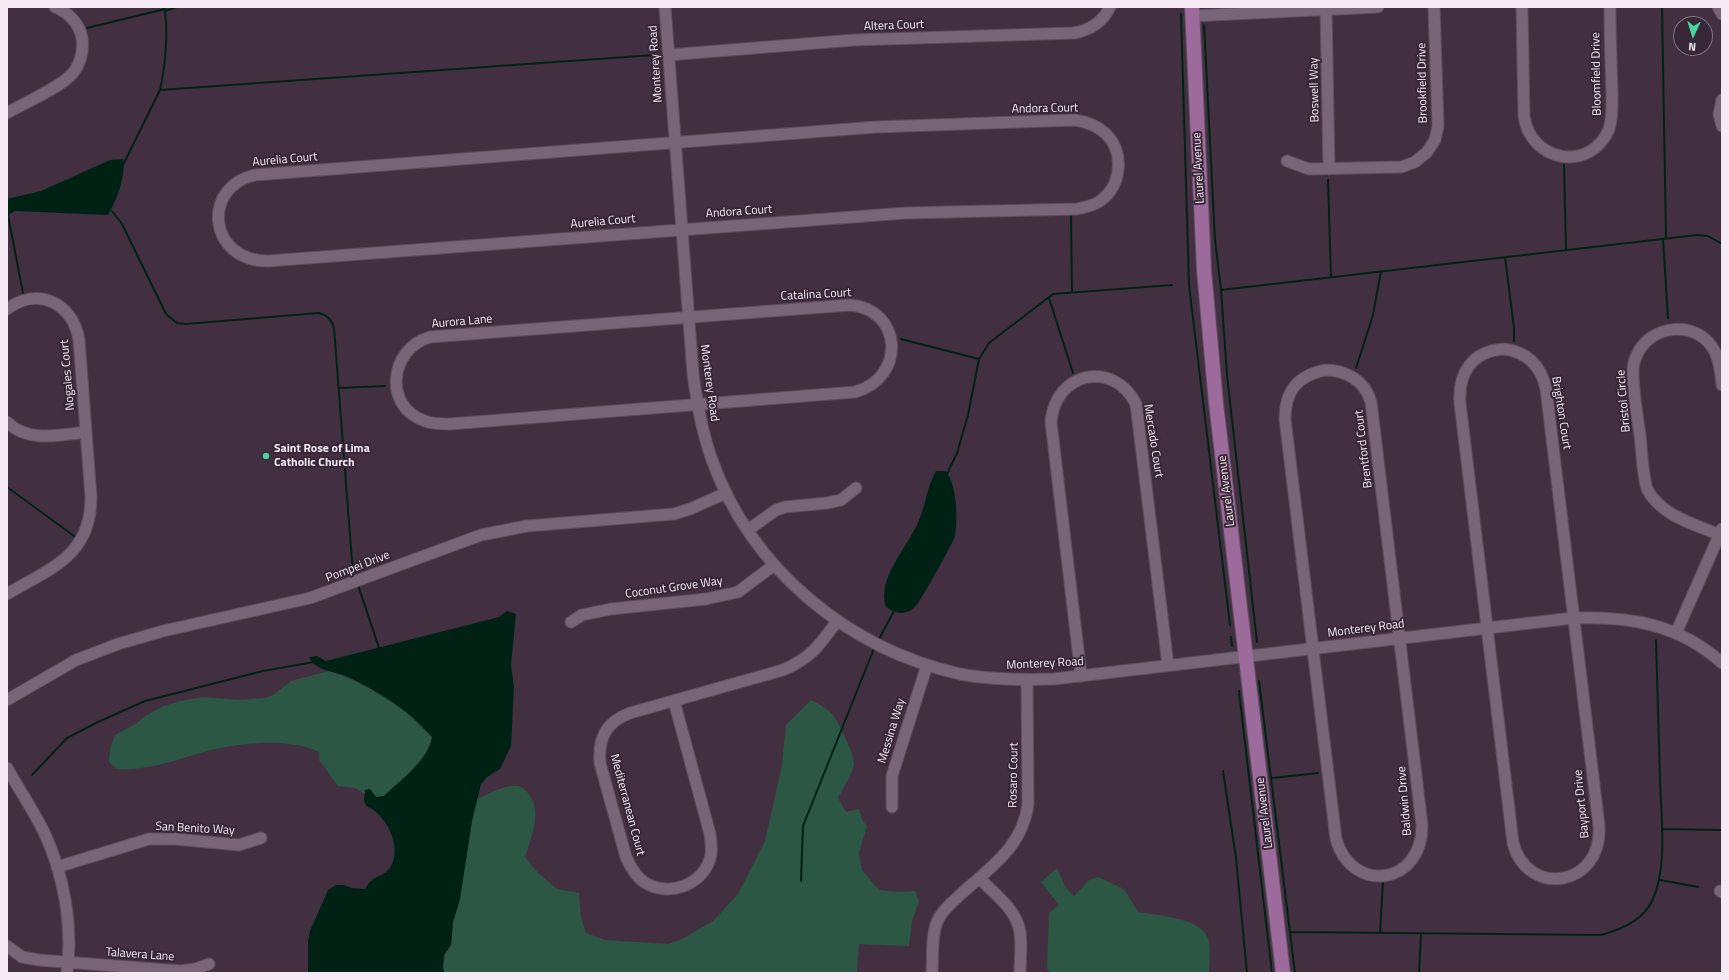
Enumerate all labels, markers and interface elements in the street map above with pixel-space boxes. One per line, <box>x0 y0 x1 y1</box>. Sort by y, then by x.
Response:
north arrow <box>1673 16 1713 56</box>
street label: Altera Court <box>864 18 924 34</box>
street label: Monterey Road <box>646 25 666 103</box>
street label: Bloomfield Drive <box>1589 32 1605 116</box>
text: N <box>1688 39 1697 55</box>
street label: Brookfield Drive <box>1415 43 1431 123</box>
street label: Boswell Way <box>1307 57 1323 123</box>
street label: Andora Court <box>1012 101 1078 117</box>
street label: Laurel Avenue <box>1190 132 1208 204</box>
street label: Aurelia Court <box>252 150 318 170</box>
street label: Andora Court <box>705 202 773 222</box>
street label: Aurelia Court <box>570 212 636 232</box>
street label: Catalina Court <box>780 286 852 304</box>
street label: Aurora Lane <box>431 312 493 332</box>
street label: Nogales Court <box>58 339 78 411</box>
street label: Monterey Road <box>696 344 722 422</box>
street label: Bristol Circle <box>1614 369 1634 433</box>
street label: Brighton Court <box>1548 375 1574 451</box>
street label: Mercado Court <box>1140 403 1166 479</box>
street label: Brentford Court <box>1352 409 1376 489</box>
place label: Saint Rose of Lima Catholic Church <box>274 442 370 470</box>
marker: Saint Rose of Lima Catholic Church <box>261 451 271 461</box>
street label: Laurel Avenue <box>1216 455 1238 527</box>
street label: Pompei Drive <box>324 548 392 586</box>
street label: Coconut Grove Way <box>624 574 724 602</box>
street label: Monterey Road <box>1327 617 1405 641</box>
street label: Monterey Road <box>1006 655 1084 673</box>
street label: Messina Way <box>875 697 909 765</box>
street label: Rosaro Court <box>1006 742 1022 808</box>
street label: Mediterranean Court <box>606 753 648 857</box>
street label: Baldwin Drive <box>1395 766 1415 836</box>
street label: Bayport Drive <box>1571 769 1593 839</box>
street label: Laurel Avenue <box>1254 777 1276 849</box>
street label: San Benito Way <box>155 820 235 838</box>
street label: Talavera Lane <box>105 945 175 965</box>

